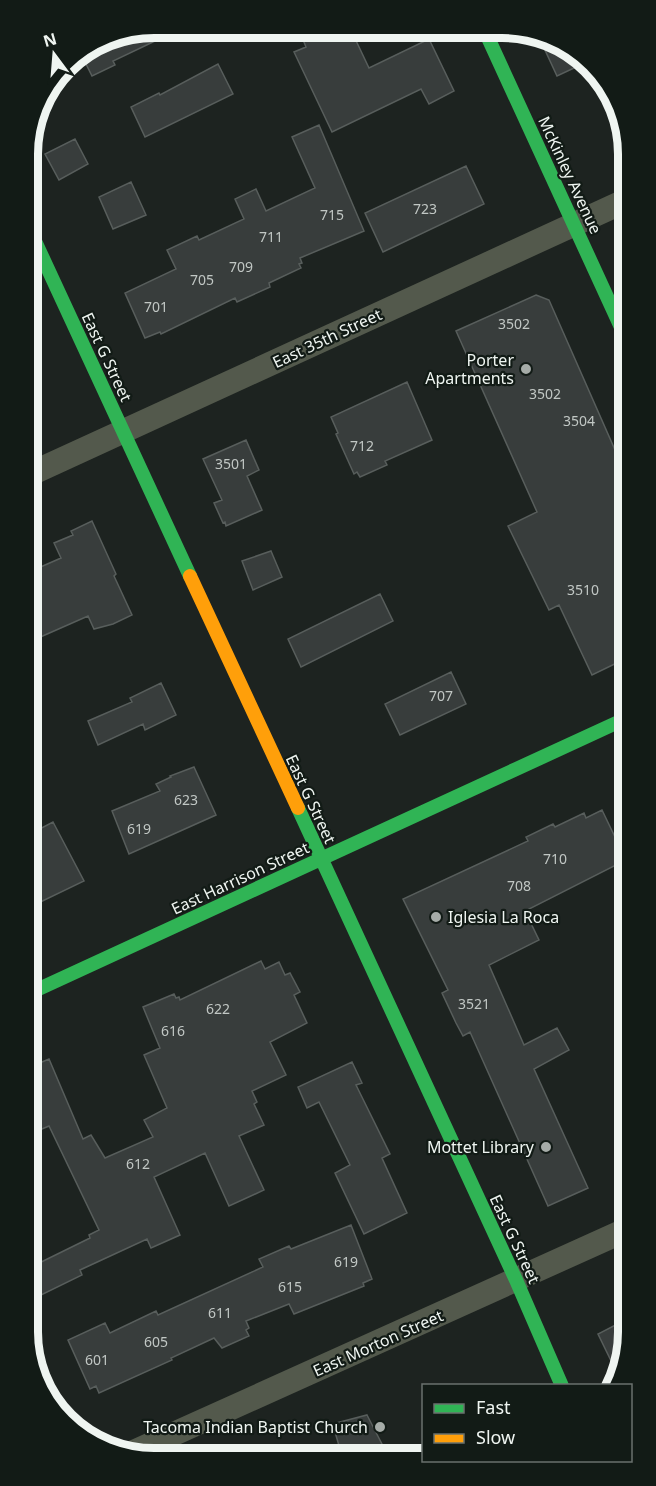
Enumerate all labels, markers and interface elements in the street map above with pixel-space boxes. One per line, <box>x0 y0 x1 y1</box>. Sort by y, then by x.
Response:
north arrow <box>24 24 84 84</box>
text: N <box>41 27 59 52</box>
street label: McKinley Avenue <box>533 113 607 237</box>
house number: 723 <box>413 199 437 218</box>
house number: 715 <box>320 205 344 224</box>
house number: 711 <box>259 227 283 246</box>
house number: 709 <box>229 257 253 276</box>
house number: 705 <box>190 270 214 289</box>
house number: 701 <box>144 297 168 316</box>
street label: East 35th Street <box>269 303 385 373</box>
street label: East G Street <box>77 309 137 405</box>
house number: 3502 <box>498 314 530 333</box>
place label: Porter Apartments <box>425 349 514 389</box>
marker: Porter Apartments <box>519 362 533 376</box>
house number: 3502 <box>529 384 561 403</box>
house number: 3504 <box>563 411 595 430</box>
house number: 712 <box>350 436 374 455</box>
house number: 3501 <box>215 454 247 473</box>
house number: 3510 <box>567 580 599 599</box>
house number: 707 <box>429 686 453 705</box>
street label: East G Street <box>281 751 341 847</box>
house number: 623 <box>174 790 198 809</box>
house number: 619 <box>127 819 151 838</box>
street label: East Harrison Street <box>168 836 313 920</box>
house number: 710 <box>543 849 567 868</box>
house number: 708 <box>507 876 531 895</box>
place label: Iglesia La Roca <box>448 906 559 928</box>
marker: Iglesia La Roca <box>429 910 443 924</box>
house number: 3521 <box>458 994 490 1013</box>
house number: 622 <box>206 999 230 1018</box>
house number: 616 <box>161 1021 185 1040</box>
place label: Mottet Library <box>427 1136 535 1158</box>
marker: Mottet Library <box>539 1140 553 1154</box>
house number: 612 <box>126 1154 150 1173</box>
street label: East G Street <box>485 1191 545 1287</box>
house number: 619 <box>334 1252 358 1271</box>
house number: 615 <box>278 1277 302 1296</box>
house number: 611 <box>208 1303 232 1322</box>
street label: East Morton Street <box>309 1304 447 1382</box>
house number: 605 <box>144 1332 168 1351</box>
house number: 601 <box>85 1350 109 1369</box>
legend <box>422 1384 632 1462</box>
text: Fast <box>476 1395 511 1419</box>
place label: Tacoma Indian Baptist Church <box>143 1416 368 1438</box>
marker: Tacoma Indian Baptist Church <box>373 1420 387 1434</box>
text: Slow <box>476 1425 515 1449</box>

